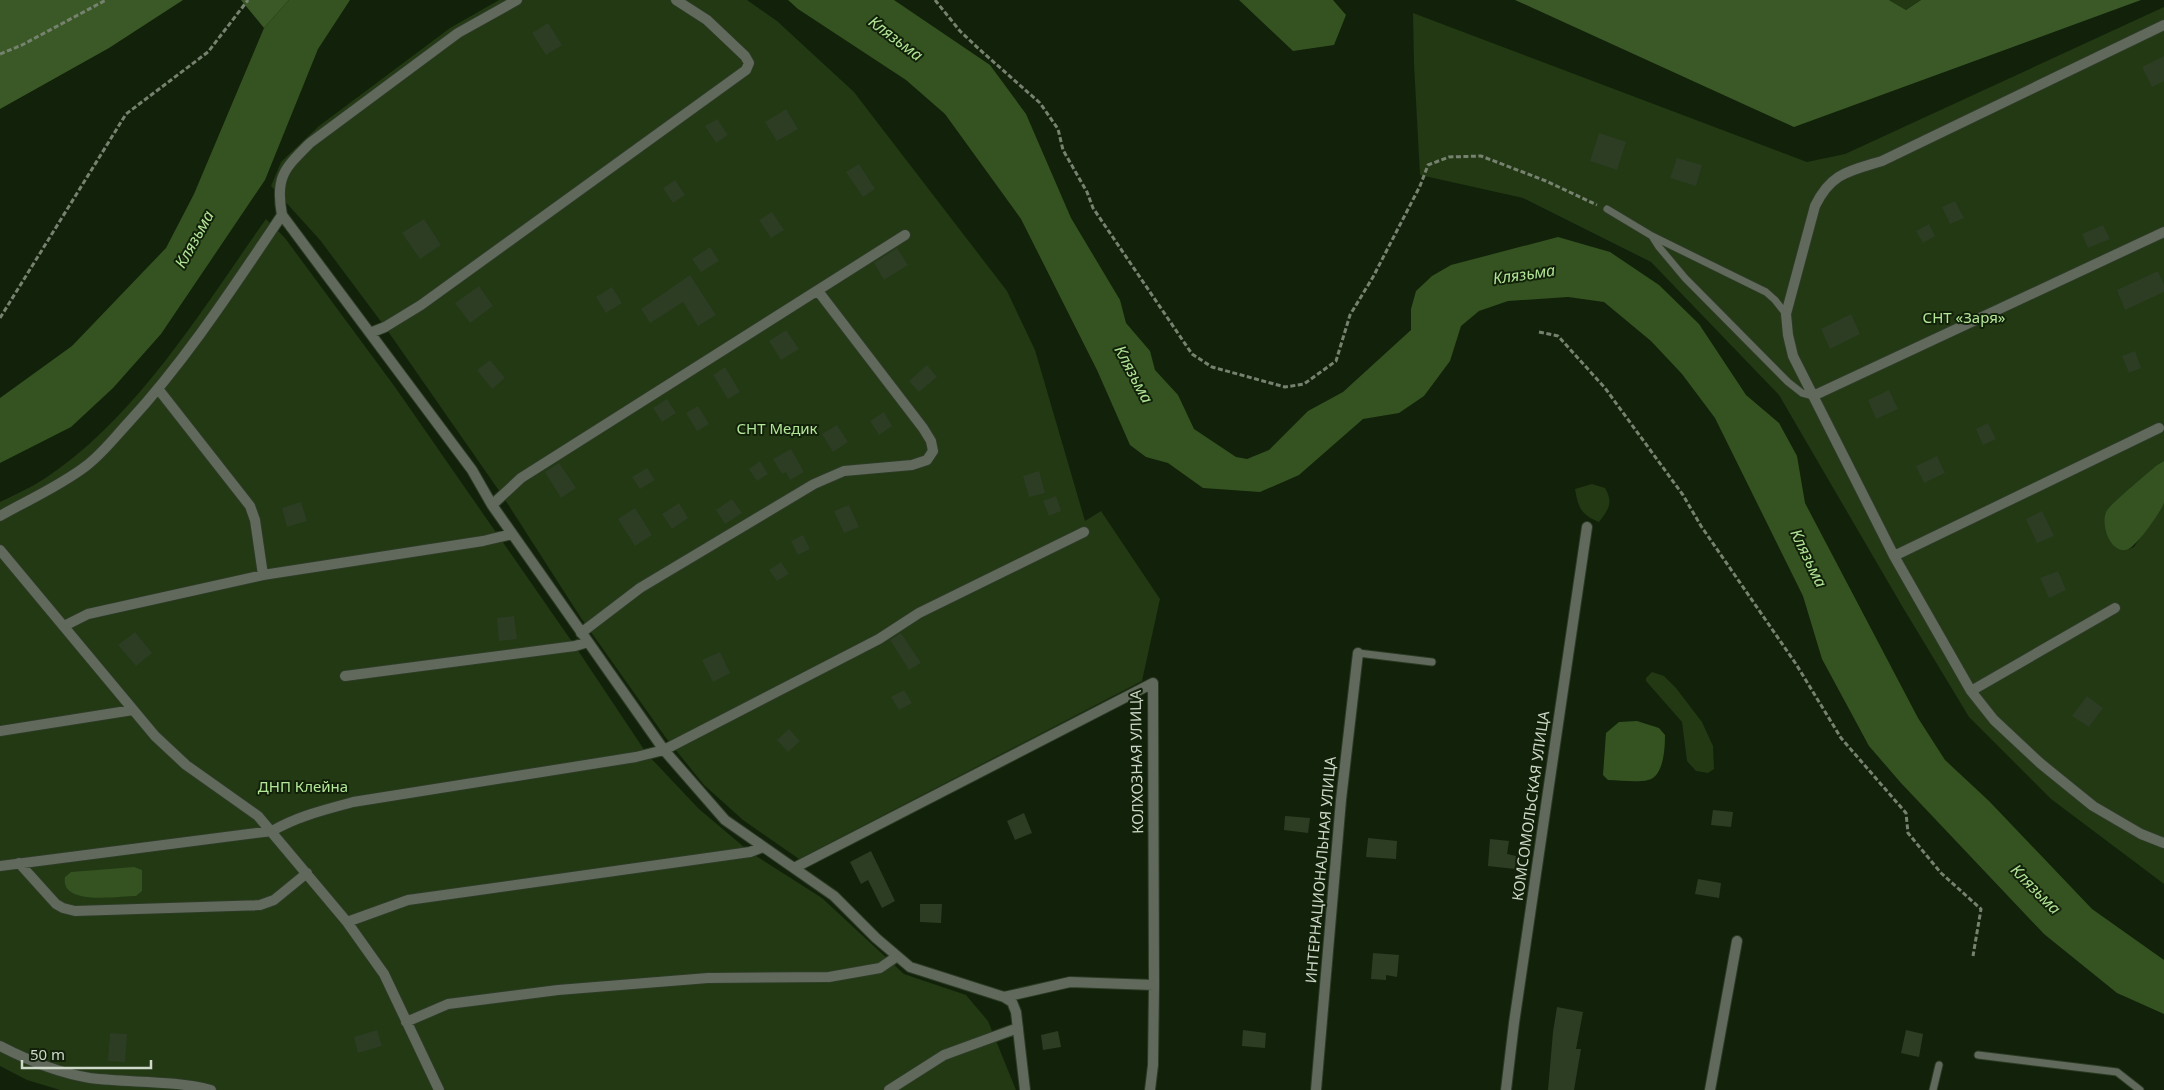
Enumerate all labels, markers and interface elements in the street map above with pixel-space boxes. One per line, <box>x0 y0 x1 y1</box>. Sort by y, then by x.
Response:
water label: Клязьма <box>864 10 928 66</box>
water label: Клязьма <box>169 206 219 272</box>
water label: Клязьма <box>1491 259 1557 289</box>
park label: СНТ «Заря» <box>1923 307 2006 327</box>
water label: Клязьма <box>1110 341 1158 407</box>
park label: СНТ Медик <box>736 418 818 438</box>
water label: Клязьма <box>1785 525 1833 591</box>
street label: КОЛХОЗНАЯ УЛИЦА <box>1125 690 1147 834</box>
street label: КОМСОМОЛЬСКАЯ УЛИЦА <box>1507 709 1553 902</box>
street label: ИНТЕРНАЦИОНАЛЬНАЯ УЛИЦА <box>1300 755 1340 984</box>
park label: ДНП Клейна <box>258 776 348 796</box>
water label: Клязьма <box>2006 859 2066 919</box>
scale bar <box>22 1038 151 1070</box>
text: 50 m <box>30 1044 65 1064</box>

